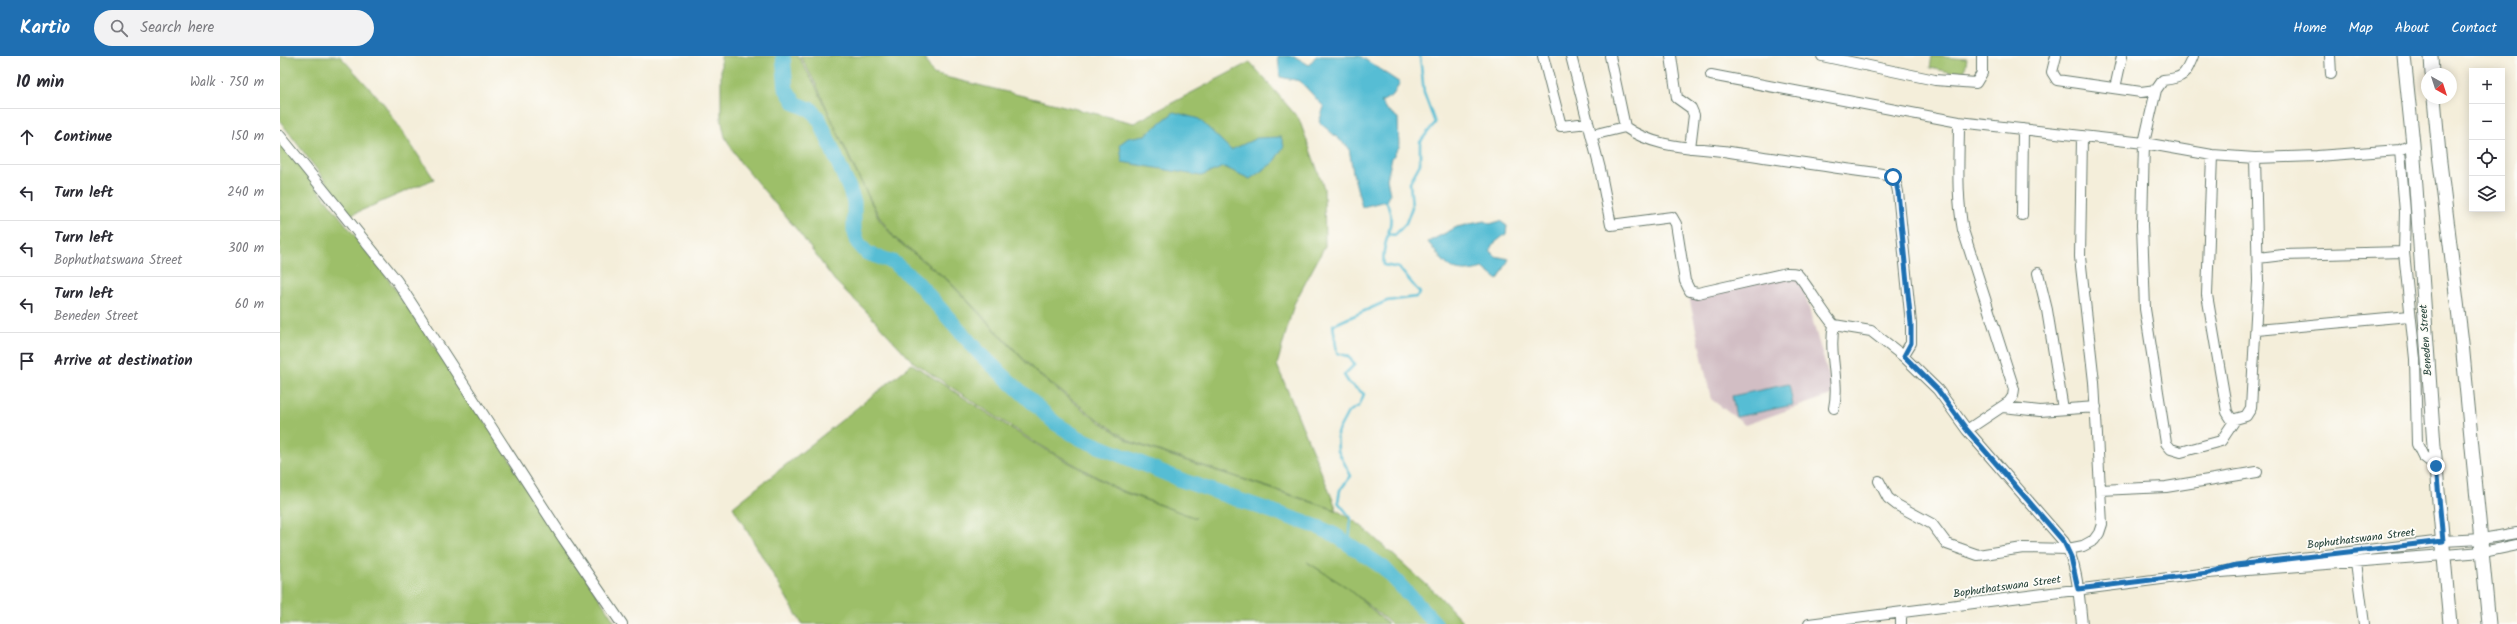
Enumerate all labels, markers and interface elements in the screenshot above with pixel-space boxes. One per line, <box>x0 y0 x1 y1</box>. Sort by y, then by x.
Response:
search box <box>94 10 374 46</box>
text: Kartio <box>20 13 70 43</box>
text: Search here <box>140 16 214 40</box>
icon: search <box>108 17 130 39</box>
text: Home <box>2293 17 2327 39</box>
text: Map <box>2349 17 2373 39</box>
text: About <box>2395 17 2429 39</box>
text: Contact <box>2451 17 2497 39</box>
north arrow <box>2421 68 2457 104</box>
map controls <box>2469 68 2505 212</box>
button: + <box>2469 68 2505 104</box>
text: 10 min <box>16 69 64 96</box>
text: Walk · 750 m <box>190 72 264 93</box>
button: − <box>2469 104 2505 140</box>
text: Continue <box>54 125 112 149</box>
icon: ahead <box>16 126 38 148</box>
text: 150 m <box>231 126 264 147</box>
button: locate <box>2469 140 2505 176</box>
route start <box>1884 168 1902 186</box>
button: layers <box>2469 176 2505 212</box>
text: Turn left <box>54 181 114 205</box>
icon: left <box>16 182 38 204</box>
text: 240 m <box>227 182 264 203</box>
text: Turn left <box>54 226 114 250</box>
icon: left <box>16 238 38 260</box>
text: 300 m <box>228 238 264 259</box>
text: Bophuthatswana Street <box>54 250 182 271</box>
text: Turn left <box>54 282 114 306</box>
icon: left <box>16 294 38 316</box>
text: 60 m <box>235 294 264 315</box>
street label: Beneden Street <box>2414 303 2437 376</box>
text: Beneden Street <box>54 306 138 327</box>
text: Arrive at destination <box>54 349 193 373</box>
icon: arrive <box>16 350 38 372</box>
route end <box>2427 457 2445 475</box>
street label: Bophuthatswana Street <box>2306 523 2417 555</box>
street label: Bophuthatswana Street <box>1952 570 2063 603</box>

